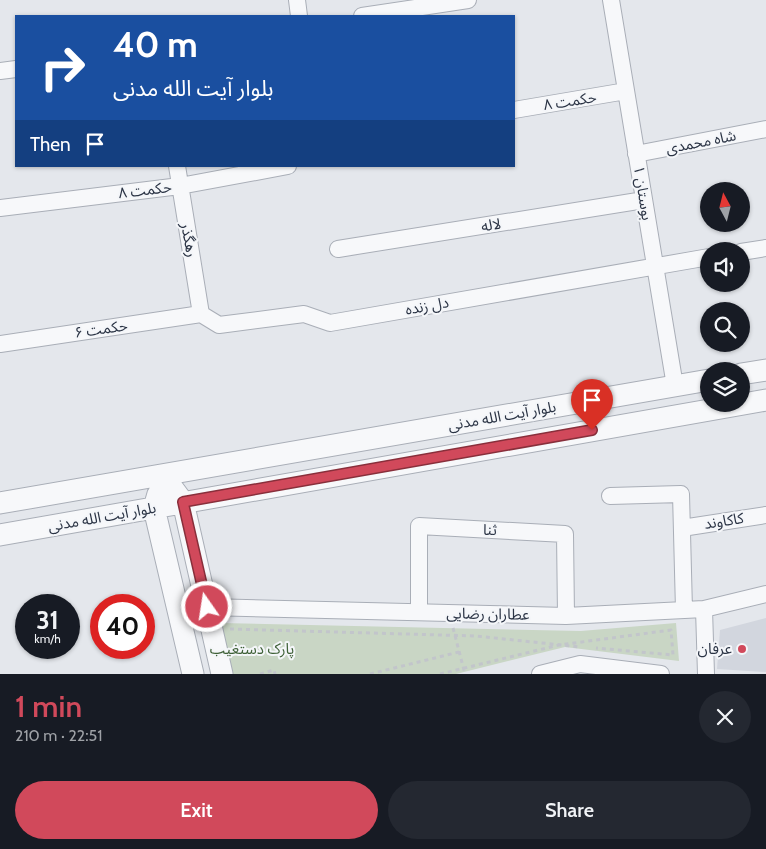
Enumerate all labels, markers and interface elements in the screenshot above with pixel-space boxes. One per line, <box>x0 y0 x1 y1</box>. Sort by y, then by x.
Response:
text: 40 m <box>113 23 198 66</box>
icon: right <box>30 35 95 100</box>
text: بلوار آیت الله مدنی <box>113 75 273 102</box>
street label: حکمت ۸ <box>542 88 598 114</box>
street label: شاه محمدی <box>664 126 738 158</box>
icon: arrive <box>81 130 109 158</box>
text: Then <box>30 133 71 156</box>
street label: بوستان ۱ <box>630 164 656 222</box>
street label: حکمت ۸ <box>117 178 173 202</box>
north arrow <box>700 182 750 232</box>
map controls <box>700 182 750 412</box>
street label: لاله <box>480 215 502 235</box>
street label: رهگذر <box>177 220 201 259</box>
button: sound <box>700 242 750 292</box>
street label: دل زنده <box>404 293 450 319</box>
button: search <box>700 302 750 352</box>
street label: حکمت ۶ <box>73 316 129 342</box>
button: layers <box>700 362 750 412</box>
pin <box>571 379 613 430</box>
icon: arrive <box>578 386 606 414</box>
street label: بلوار آیت الله مدنی <box>447 398 557 434</box>
street label: بلوار آیت الله مدنی <box>47 499 157 535</box>
street label: کاکاوند <box>703 509 746 533</box>
street label: ثنا <box>483 521 497 539</box>
position arrow <box>180 580 232 632</box>
speed limit sign: 40 <box>90 594 155 659</box>
street label: عطاران رضایی <box>446 604 530 624</box>
text: 31 <box>36 605 59 635</box>
text: km/h <box>34 631 61 646</box>
park label: پارک دستغیب <box>210 640 294 659</box>
place label: عرفان <box>698 640 732 658</box>
marker: عرفان <box>736 643 748 655</box>
text: 1 min <box>15 688 82 725</box>
button: close <box>699 691 751 743</box>
text: 210 m · 22:51 <box>15 726 102 745</box>
button: Exit <box>15 781 378 839</box>
button: Share <box>388 781 751 839</box>

